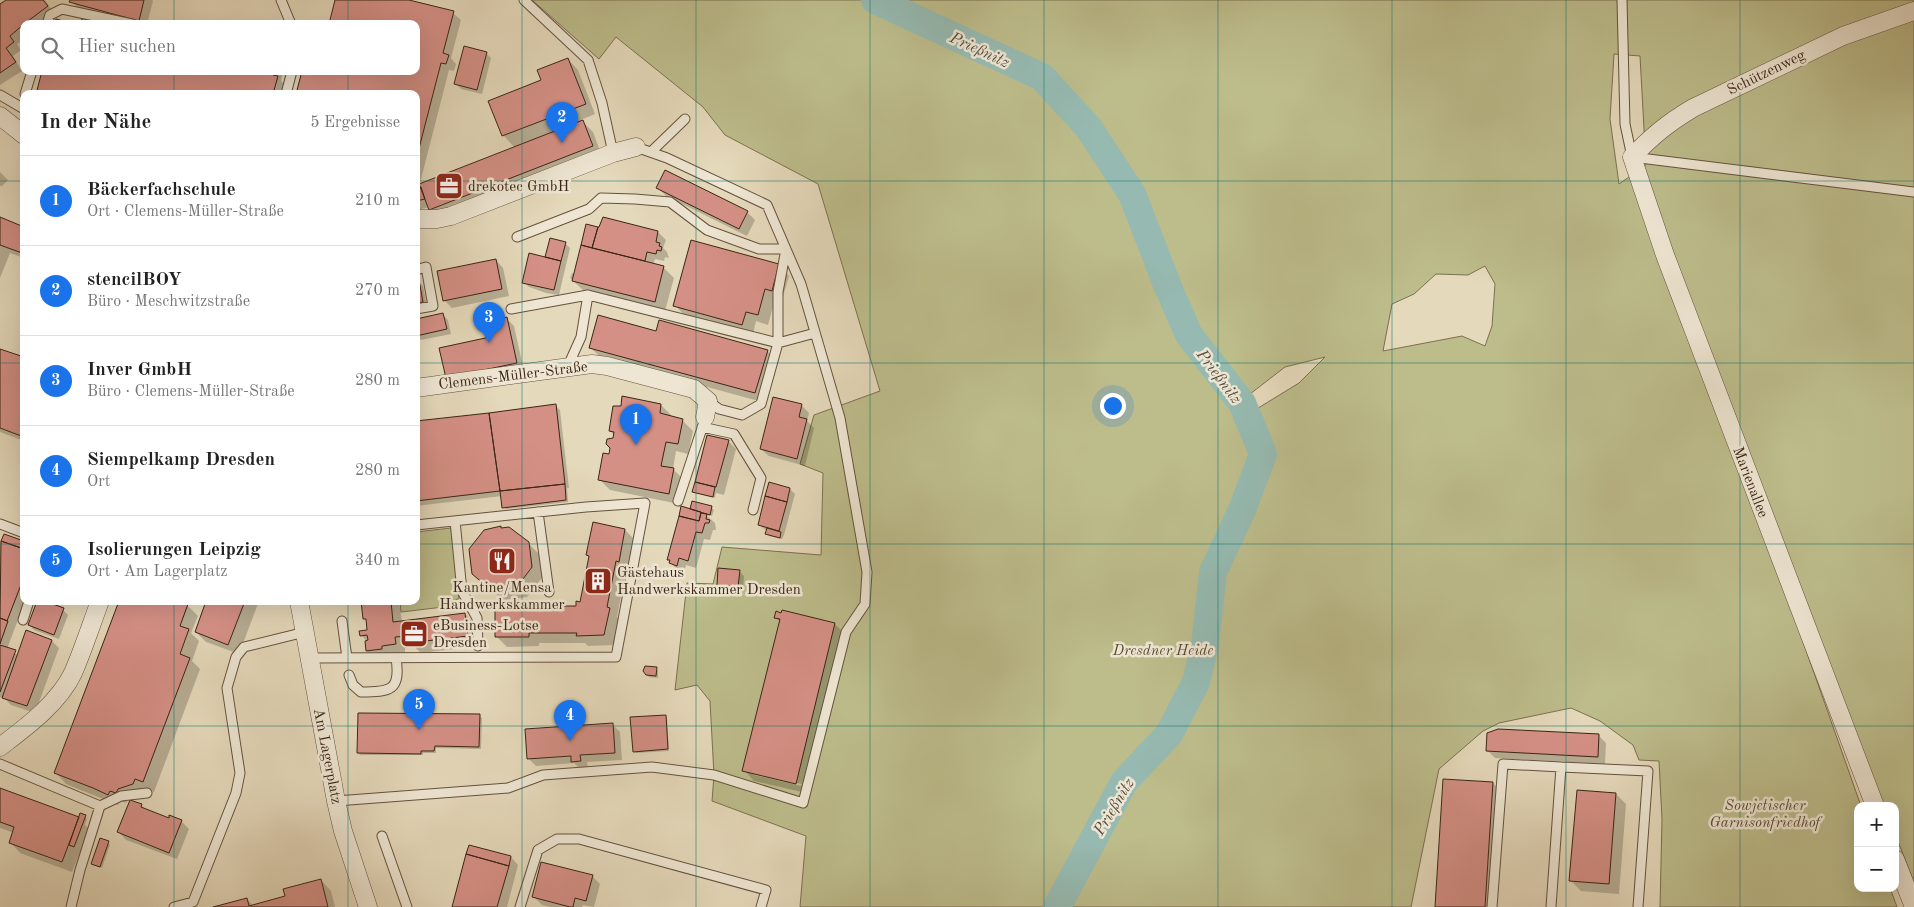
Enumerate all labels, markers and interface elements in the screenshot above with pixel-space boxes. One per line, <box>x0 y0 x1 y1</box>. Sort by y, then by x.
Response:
search box <box>20 20 420 75</box>
water label: Prießnitz <box>946 30 1011 72</box>
icon: search <box>38 34 66 62</box>
text: Hier suchen <box>78 38 176 57</box>
street label: Schützenweg <box>1725 48 1808 99</box>
pin: 2 <box>546 102 578 143</box>
text: In der Nähe <box>40 112 151 133</box>
text: 5 Ergebnisse <box>310 115 400 131</box>
office icon: drekotec GmbH <box>434 171 464 201</box>
place label: drekotec GmbH <box>468 180 569 195</box>
text: Bäckerfachschule <box>87 181 236 200</box>
text: 1 <box>51 193 61 209</box>
text: 210 m <box>355 193 400 209</box>
text: Ort · Clemens-Müller-Straße <box>87 204 284 220</box>
text: stencilBOY <box>87 271 182 290</box>
text: 2 <box>51 283 61 299</box>
text: 270 m <box>355 283 400 299</box>
text: Büro · Meschwitzstraße <box>87 294 250 310</box>
pin: 3 <box>473 302 505 343</box>
water label: Prießnitz <box>1192 346 1244 407</box>
street label: Clemens-Müller-Straße <box>438 360 589 393</box>
text: Inver GmbH <box>87 361 192 380</box>
text: 3 <box>51 373 61 389</box>
text: 280 m <box>355 373 400 389</box>
text: Büro · Clemens-Müller-Straße <box>87 384 295 400</box>
your location <box>1100 393 1126 419</box>
pin: 1 <box>620 404 652 445</box>
street label: Marienallee <box>1729 445 1770 520</box>
text: Siempelkamp Dresden <box>87 451 275 470</box>
text: 4 <box>51 463 61 479</box>
text: 280 m <box>355 463 400 479</box>
text: Ort <box>87 474 110 490</box>
text: Isolierungen Leipzig <box>87 541 261 560</box>
restaurant icon: Kantine/Mensa Handwerkskammer <box>487 546 517 576</box>
text: 5 <box>51 553 61 569</box>
text: 340 m <box>355 553 400 569</box>
text: Ort · Am Lagerplatz <box>87 564 228 580</box>
building icon: Gästehaus Handwerkskammer Dresden <box>583 566 613 596</box>
place label: Gästehaus Handwerkskammer Dresden <box>617 566 801 598</box>
place label: Kantine/Mensa Handwerkskammer <box>439 581 565 613</box>
office icon: eBusiness-Lotse Dresden <box>399 619 429 649</box>
place label: eBusiness-Lotse Dresden <box>433 619 539 651</box>
park label: Dresdner Heide <box>1112 644 1213 659</box>
pin: 5 <box>403 689 435 730</box>
pin: 4 <box>554 700 586 741</box>
street label: Am Lagerplatz <box>310 707 343 805</box>
water label: Prießnitz <box>1091 776 1138 839</box>
park label: Sowjetischer Garnisonfriedhof <box>1710 799 1823 831</box>
map controls <box>1854 802 1899 892</box>
button: + <box>1854 802 1899 847</box>
button: − <box>1854 847 1899 892</box>

